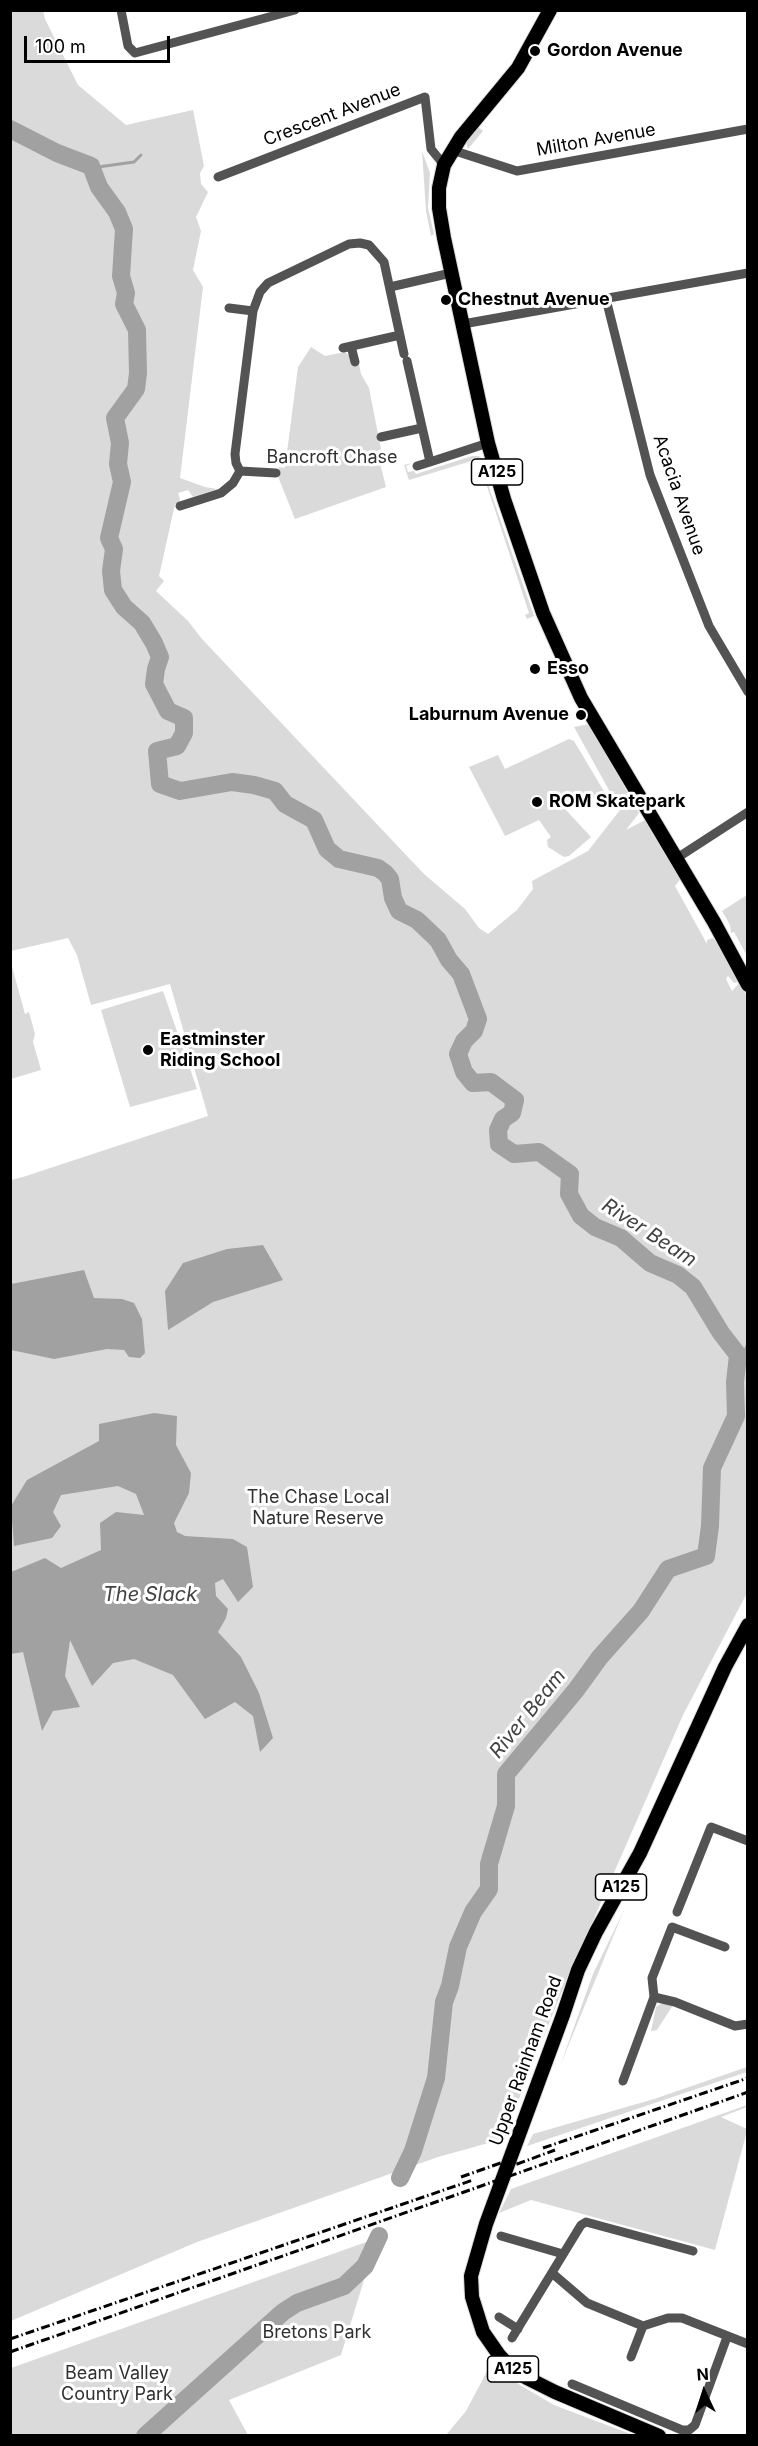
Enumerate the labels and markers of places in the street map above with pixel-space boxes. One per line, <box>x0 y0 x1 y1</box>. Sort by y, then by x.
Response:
place label: Gordon Avenue <box>547 40 683 62</box>
marker: Gordon Avenue <box>528 44 542 58</box>
place label: Chestnut Avenue <box>458 289 610 311</box>
marker: Chestnut Avenue <box>439 293 453 307</box>
place label: Esso <box>547 658 589 680</box>
marker: Esso <box>528 662 542 676</box>
place label: Laburnum Avenue <box>409 704 569 726</box>
marker: Laburnum Avenue <box>574 708 588 722</box>
place label: ROM Skatepark <box>549 791 686 813</box>
marker: ROM Skatepark <box>530 795 544 809</box>
place label: Eastminster Riding School <box>160 1029 280 1072</box>
marker: Eastminster Riding School <box>141 1043 155 1057</box>

